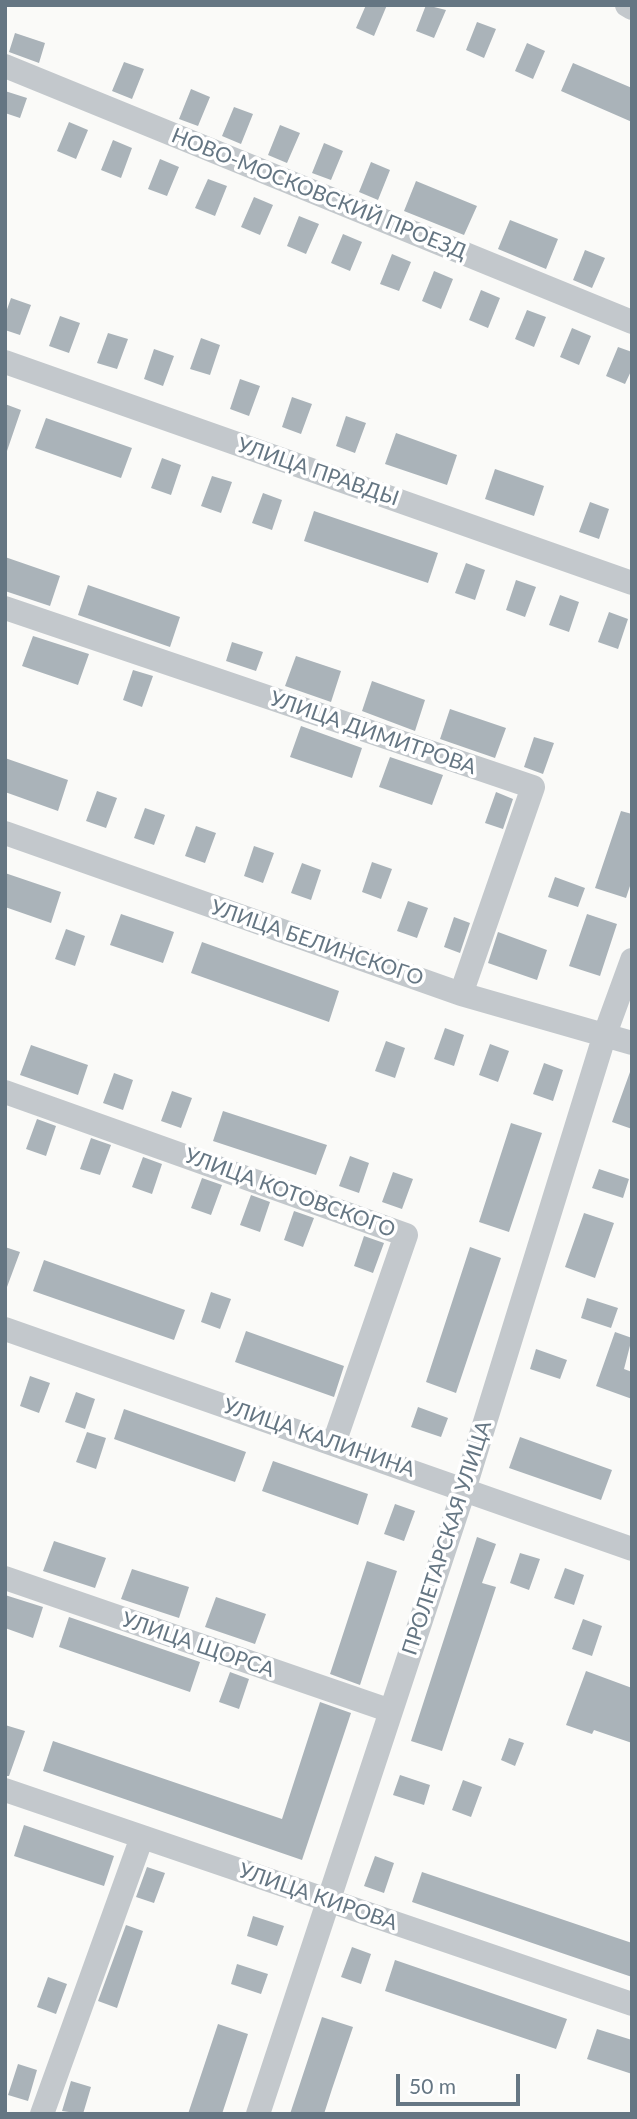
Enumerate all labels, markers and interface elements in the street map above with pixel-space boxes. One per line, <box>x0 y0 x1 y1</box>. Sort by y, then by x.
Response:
street label: НОВО-МОСКОВСКИЙ ПРОЕЗД <box>168 123 470 265</box>
street label: УЛИЦА ПРАВДЫ <box>234 433 402 511</box>
street label: УЛИЦА ДИМИТРОВА <box>267 686 479 780</box>
street label: УЛИЦА БЕЛИНСКОГО <box>207 895 427 991</box>
street label: УЛИЦА КОТОВСКОГО <box>181 1143 399 1243</box>
street label: УЛИЦА КАЛИНИНА <box>220 1393 418 1483</box>
street label: ПРОЛЕТАРСКАЯ УЛИЦА <box>397 1418 497 1658</box>
street label: УЛИЦА ЩОРСА <box>118 1607 278 1683</box>
street label: УЛИЦА КИРОВА <box>235 1858 401 1936</box>
scale bar <box>399 2060 523 2104</box>
text: 50 m <box>409 2073 456 2098</box>

